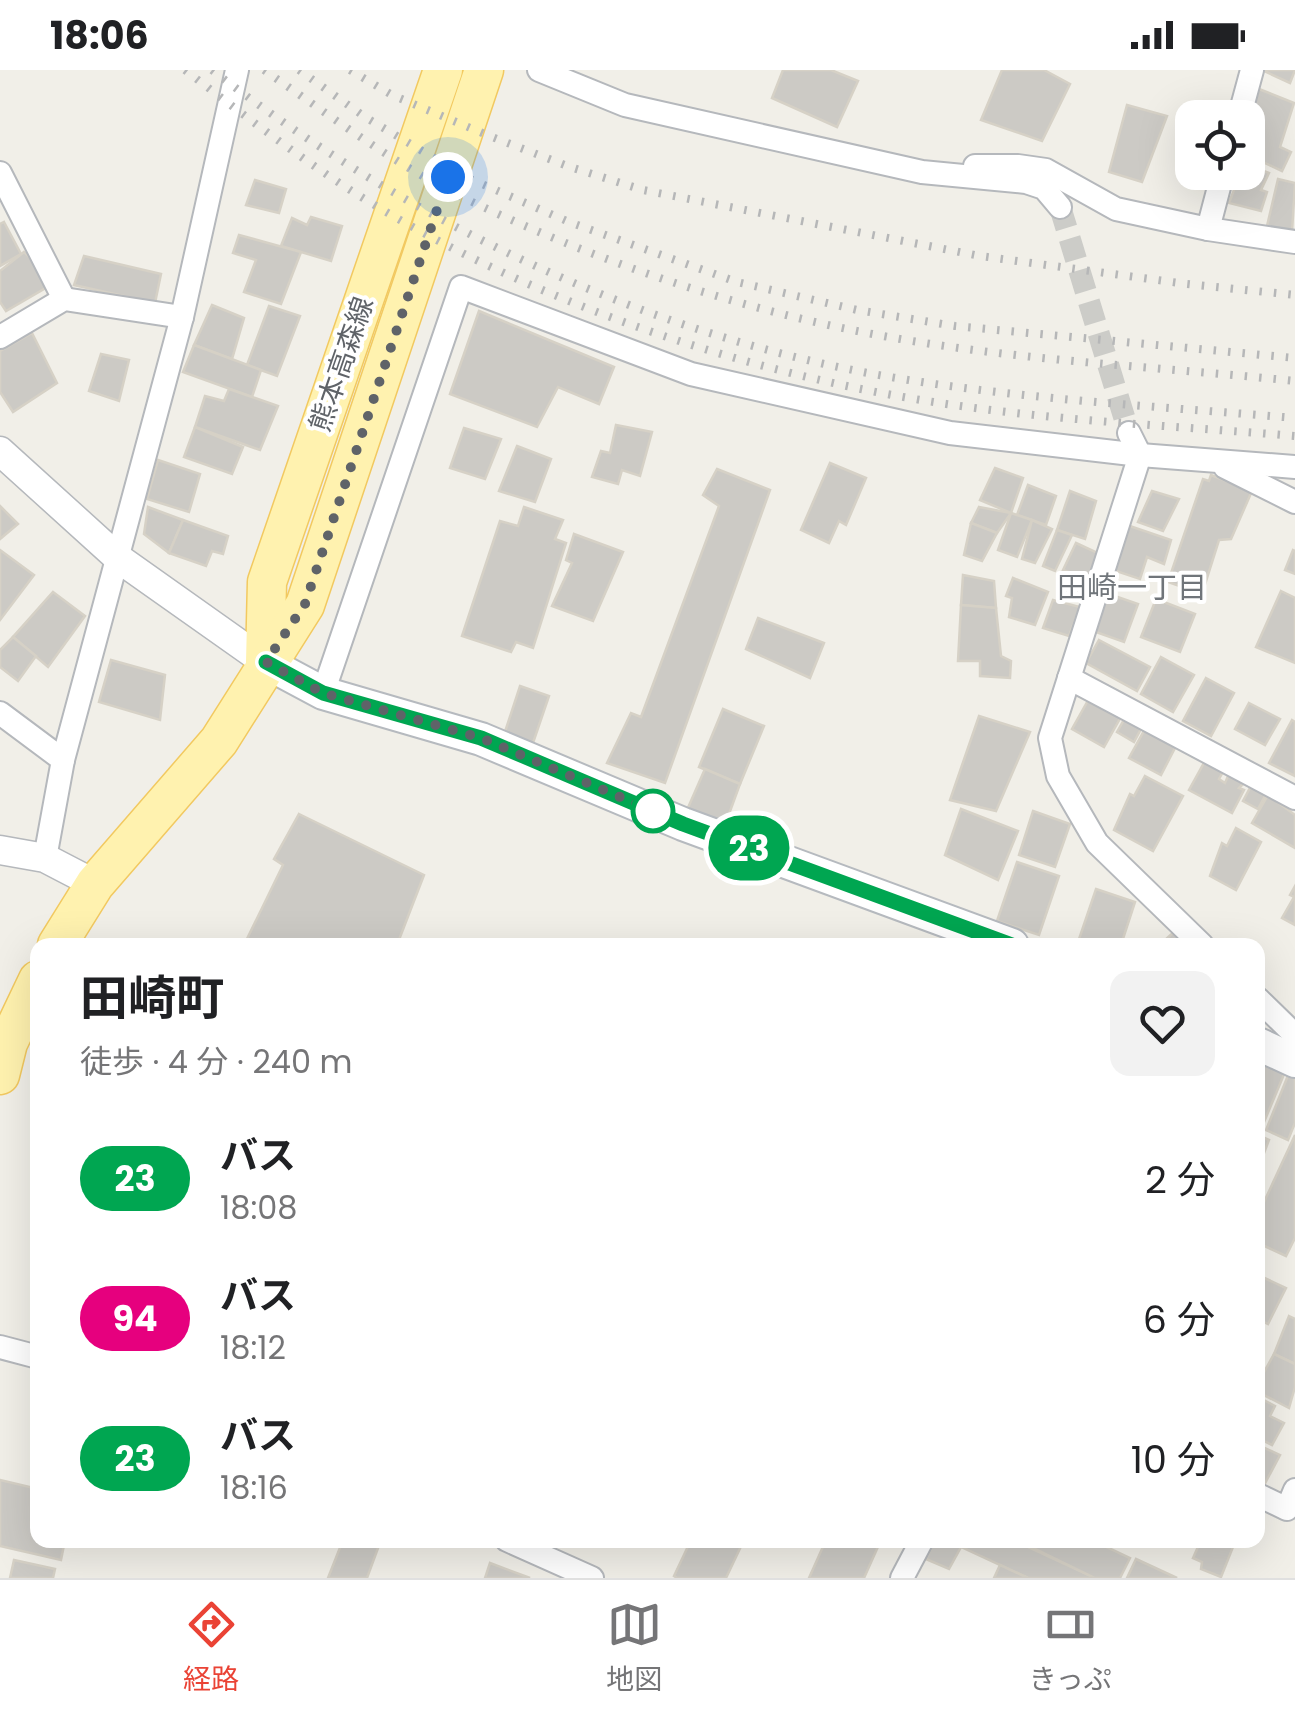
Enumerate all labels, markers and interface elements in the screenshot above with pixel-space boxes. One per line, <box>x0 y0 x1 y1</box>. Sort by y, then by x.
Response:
text: 18:06 <box>50 9 149 62</box>
map controls <box>1175 100 1265 190</box>
button: locate <box>1175 100 1265 190</box>
your location <box>423 152 473 202</box>
street label: 熊本高森線 <box>300 292 383 437</box>
district label: 田崎一丁目 <box>1057 566 1207 609</box>
unlabelled marker <box>632 790 674 832</box>
line badge: 23 <box>704 816 794 880</box>
text: 23 <box>728 824 770 873</box>
text: 田崎町 <box>80 965 224 1032</box>
button: heart <box>1110 971 1215 1076</box>
text: 徒歩 · 4 分 · 240 m <box>80 1039 353 1084</box>
text: バス <box>220 1129 296 1182</box>
text: 2 分 <box>1145 1153 1215 1206</box>
text: 23 <box>114 1154 156 1203</box>
text: 18:08 <box>220 1185 298 1230</box>
text: バス <box>220 1269 296 1322</box>
text: 6 分 <box>1143 1293 1215 1346</box>
text: 94 <box>112 1294 158 1343</box>
text: 18:12 <box>220 1325 286 1370</box>
text: バス <box>220 1409 296 1462</box>
text: 10 分 <box>1131 1433 1215 1486</box>
text: 23 <box>114 1434 156 1483</box>
text: 18:16 <box>220 1465 288 1510</box>
tab: 経路 <box>183 1597 239 1701</box>
tab: 地図 <box>606 1597 662 1701</box>
tab: きっぷ <box>1029 1597 1112 1701</box>

